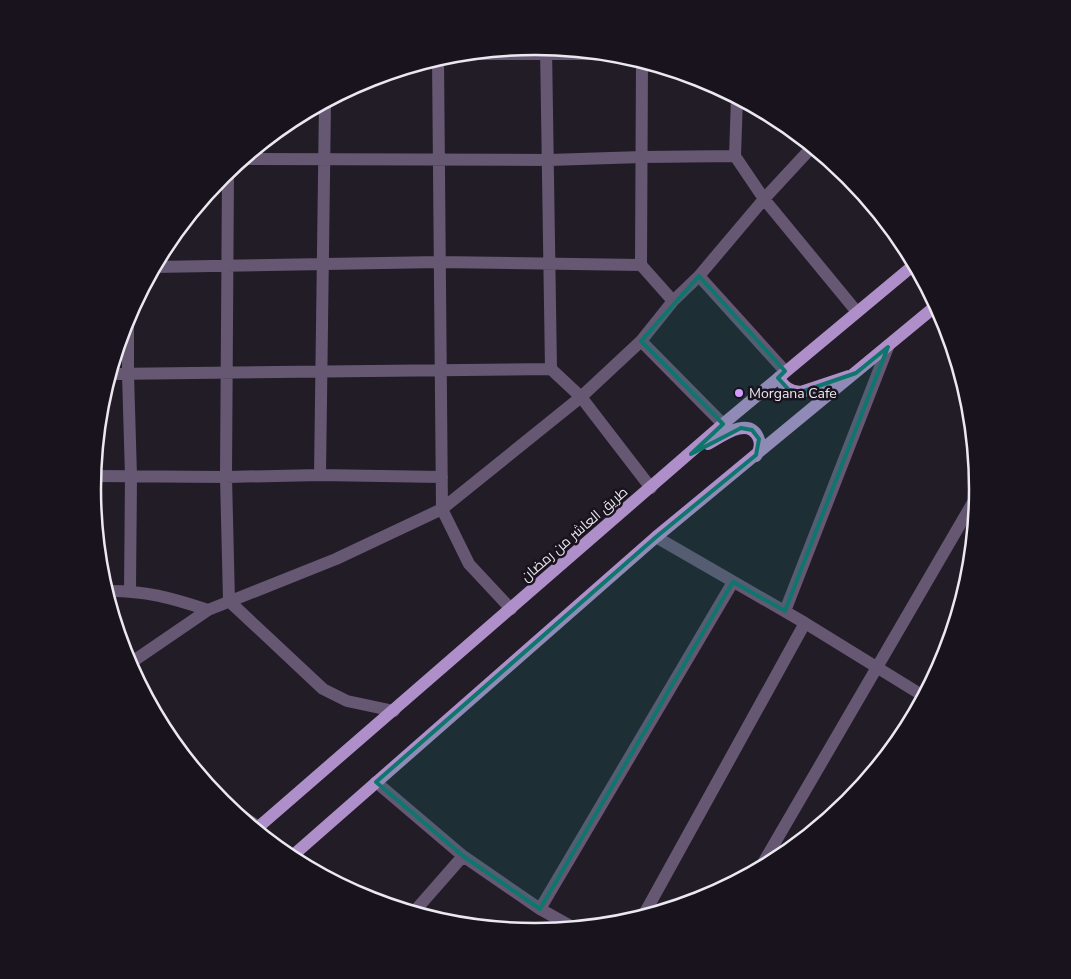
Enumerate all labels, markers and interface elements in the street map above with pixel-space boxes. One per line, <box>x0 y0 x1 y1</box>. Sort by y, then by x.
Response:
place label: Morgana Cafe <box>749 384 837 403</box>
marker: Morgana Cafe <box>733 387 745 399</box>
street label: طريق العاشر من رمضان <box>517 483 632 586</box>

